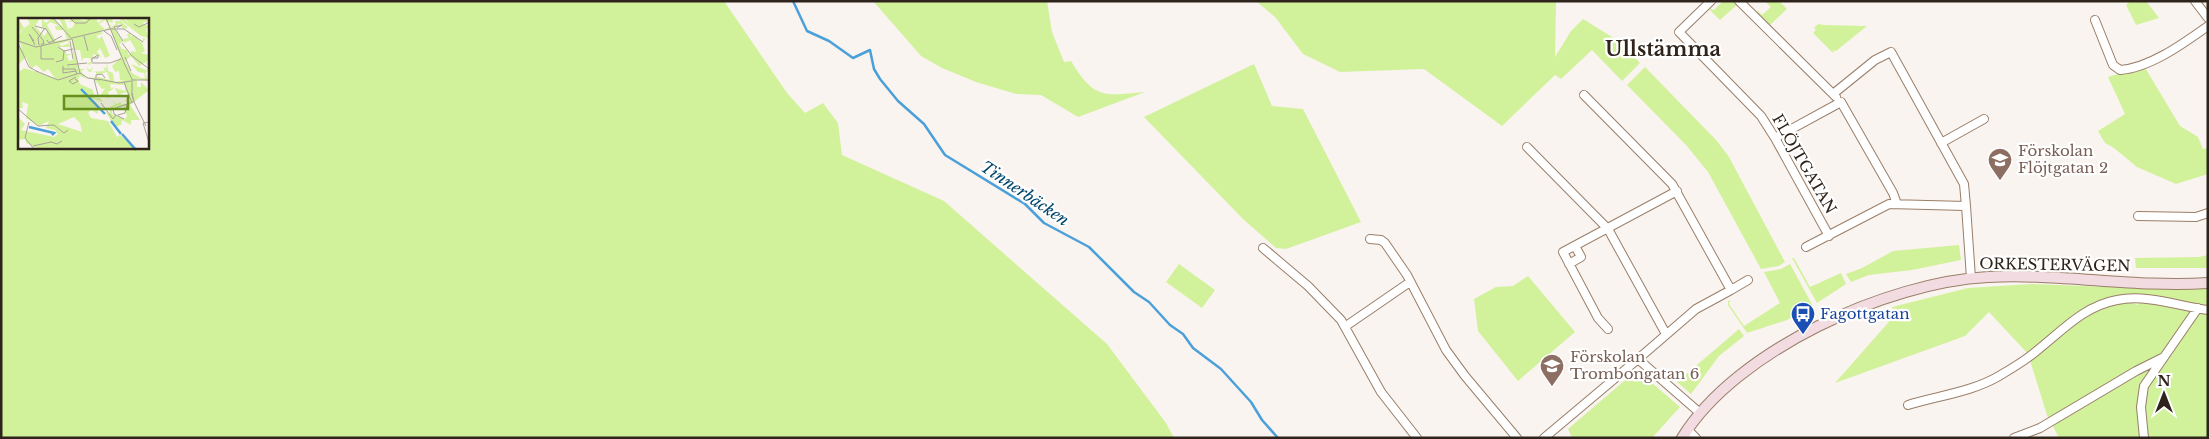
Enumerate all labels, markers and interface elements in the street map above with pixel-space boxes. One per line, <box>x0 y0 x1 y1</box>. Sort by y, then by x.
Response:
inset map <box>18 18 149 149</box>
district label: Ullstämma <box>1605 37 1722 61</box>
street label: FLÖJTGATAN <box>1768 110 1841 217</box>
place label: Förskolan Flöjtgatan 2 <box>2018 141 2108 177</box>
school or university icon: Förskolan Flöjtgatan 2 <box>1987 147 2013 181</box>
water label: Tinnerbäcken <box>977 156 1073 230</box>
street label: ORKESTERVÄGEN <box>1979 254 2131 275</box>
bus stop icon: Fagottgatan <box>1790 301 1816 335</box>
place label: Fagottgatan <box>1820 304 1910 323</box>
place label: Förskolan Trombongatan 6 <box>1570 347 1699 383</box>
school or university icon: Förskolan Trombongatan 6 <box>1539 353 1565 387</box>
north arrow <box>2139 369 2189 419</box>
text: N <box>2157 372 2171 390</box>

